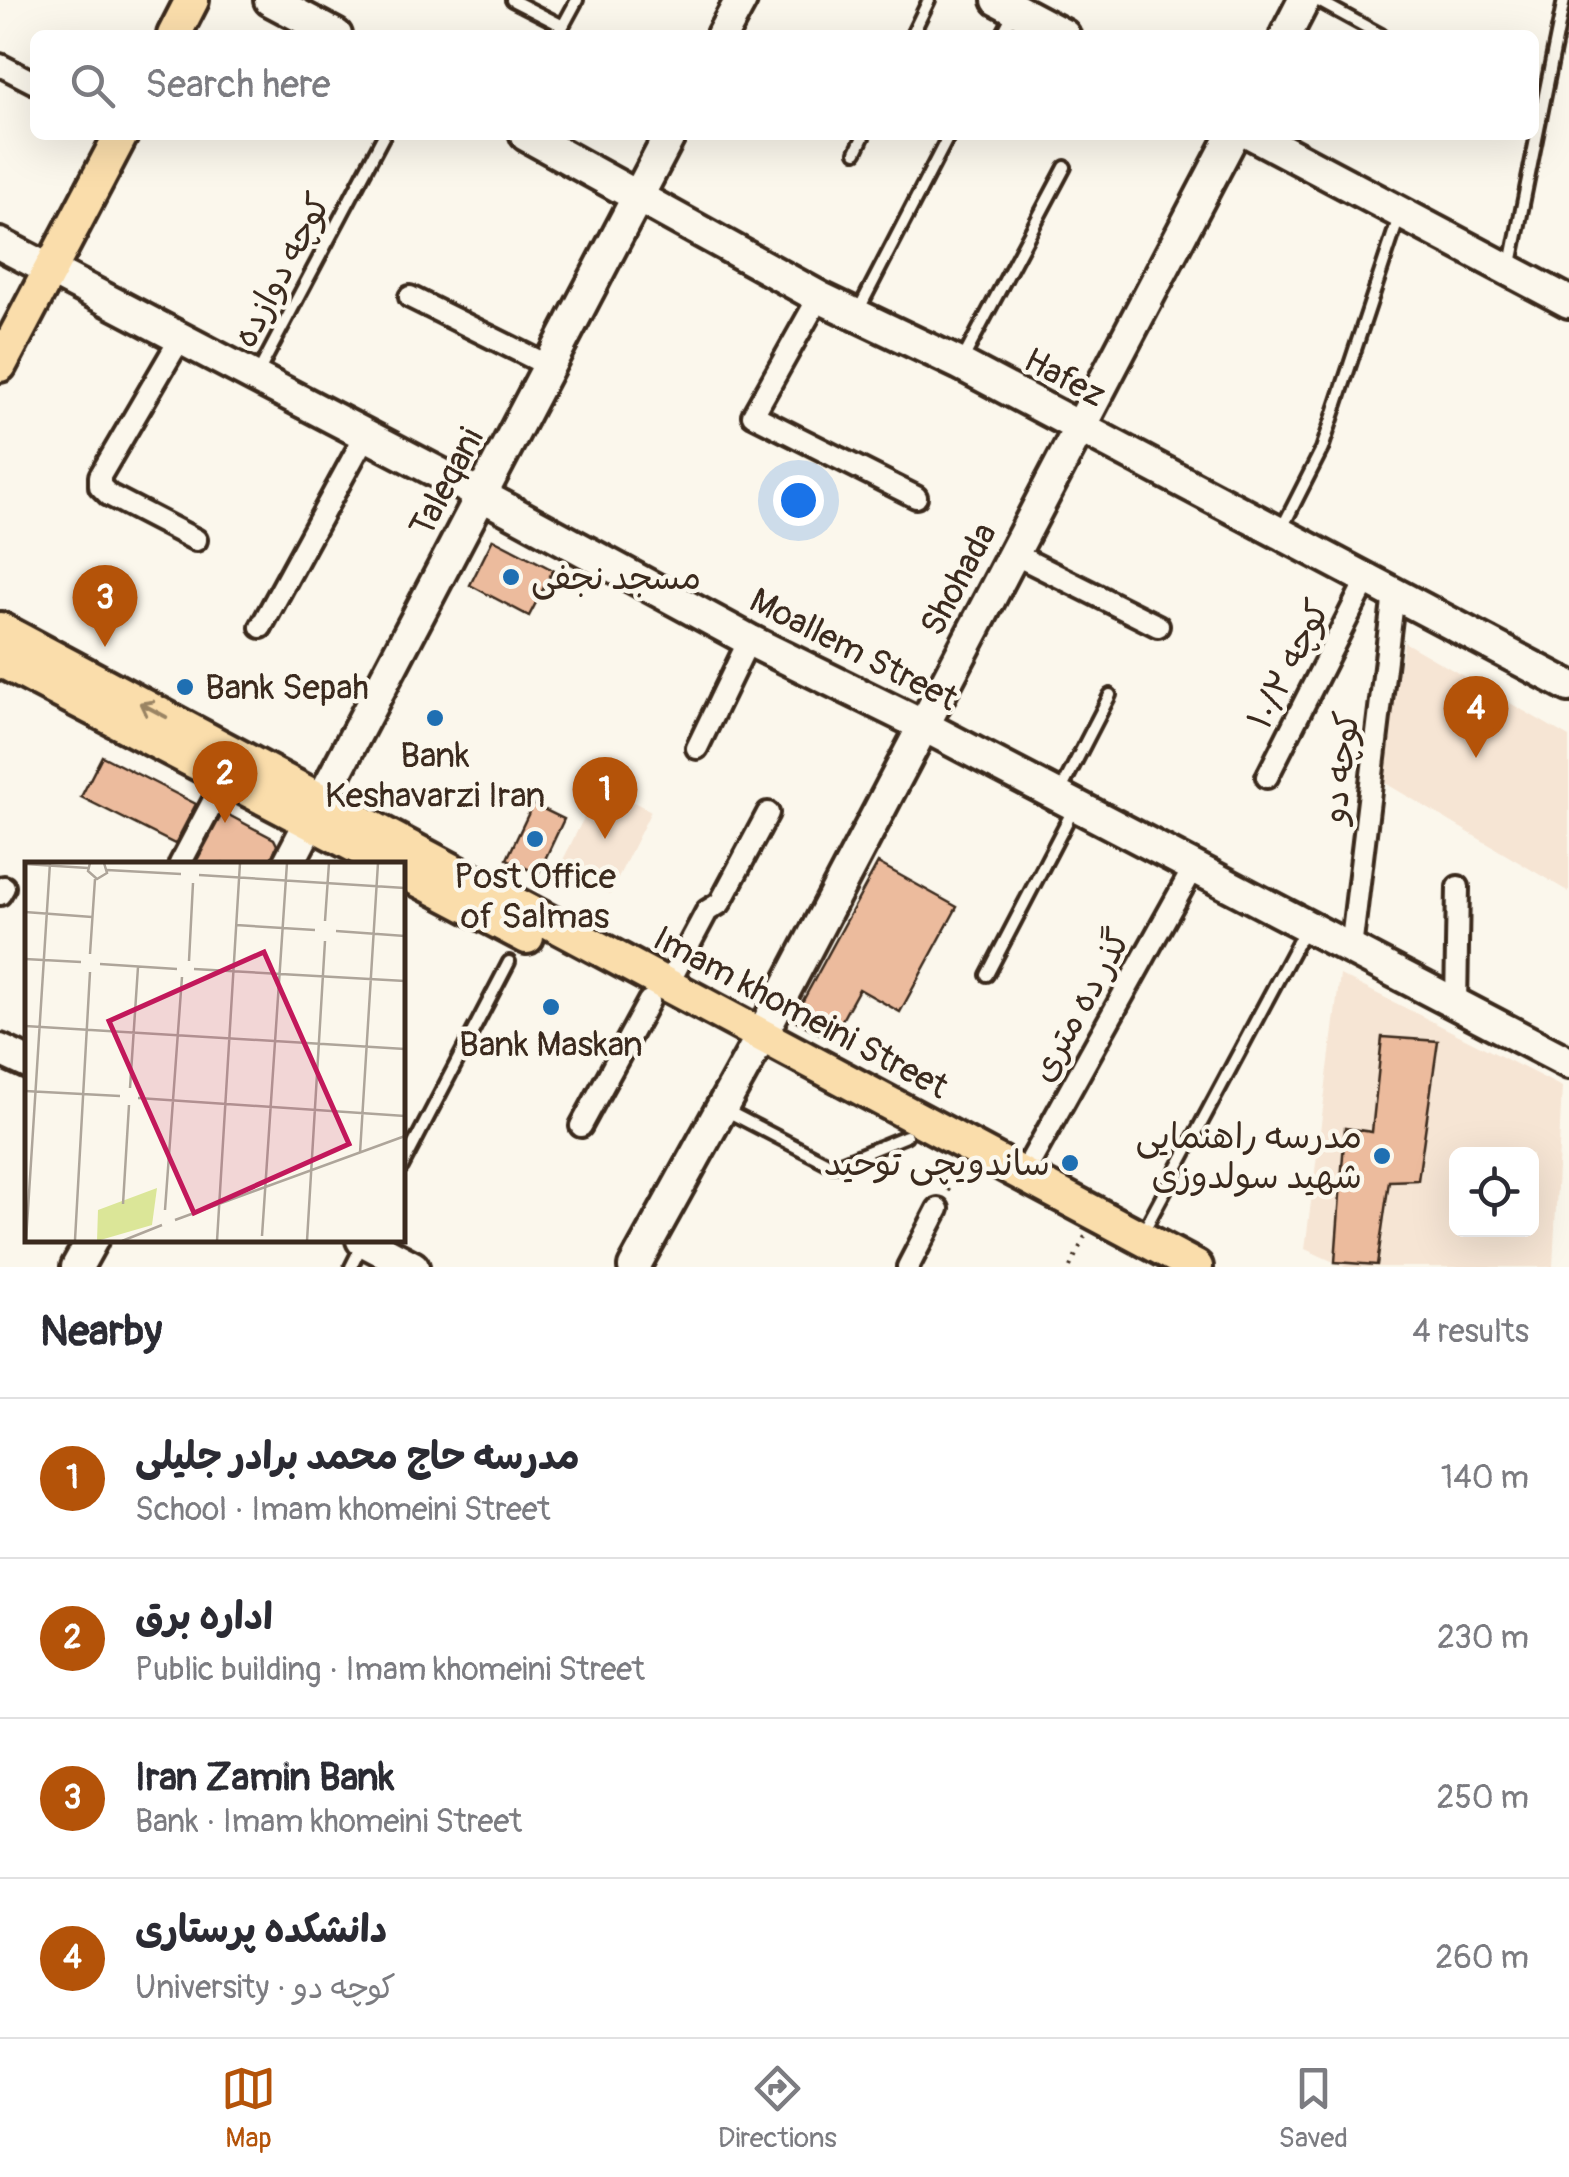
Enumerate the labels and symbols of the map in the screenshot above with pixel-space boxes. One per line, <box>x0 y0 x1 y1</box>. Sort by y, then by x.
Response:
street label: کوچه دوازده <box>223 186 341 355</box>
street label: Hafez <box>1016 338 1113 418</box>
street label: Taleqani <box>400 421 494 544</box>
your location <box>773 475 824 526</box>
street label: Shohada <box>911 515 1007 644</box>
place label: مسجد نجفی <box>531 556 701 600</box>
pin: 3 <box>72 564 138 647</box>
marker: مسجد نجفی <box>500 566 522 588</box>
street label: Moallem Street <box>742 579 966 722</box>
street label: کوچه ۱۰/۲ <box>1238 592 1340 736</box>
place label: Bank Sepah <box>205 666 369 710</box>
marker: Bank Sepah <box>174 676 196 698</box>
pin: 4 <box>1444 676 1508 758</box>
one-way arrow <box>138 700 168 720</box>
marker: Bank Keshavarzi Iran <box>424 707 446 729</box>
street label: کوچه دو <box>1312 709 1370 828</box>
place label: Bank Keshavarzi Iran <box>325 734 545 818</box>
pin: 2 <box>192 740 258 823</box>
pin: 1 <box>572 756 638 839</box>
marker: Post Office of Salmas <box>524 828 546 850</box>
place label: Post Office of Salmas <box>454 855 616 939</box>
inset map <box>25 862 405 1242</box>
street label: Imam khomeini Street <box>646 917 956 1110</box>
street label: گذر ده متری <box>1021 921 1141 1090</box>
marker: Bank Maskan <box>540 996 562 1018</box>
place label: Bank Maskan <box>459 1023 643 1067</box>
place label: مدرسه راهنمایی شهید سولدوزی <box>1136 1115 1362 1199</box>
place label: ساندویچی توحید <box>824 1142 1050 1186</box>
marker: مدرسه راهنمایی شهید سولدوزی <box>1371 1145 1393 1167</box>
marker: ساندویچی توحید <box>1059 1152 1081 1174</box>

